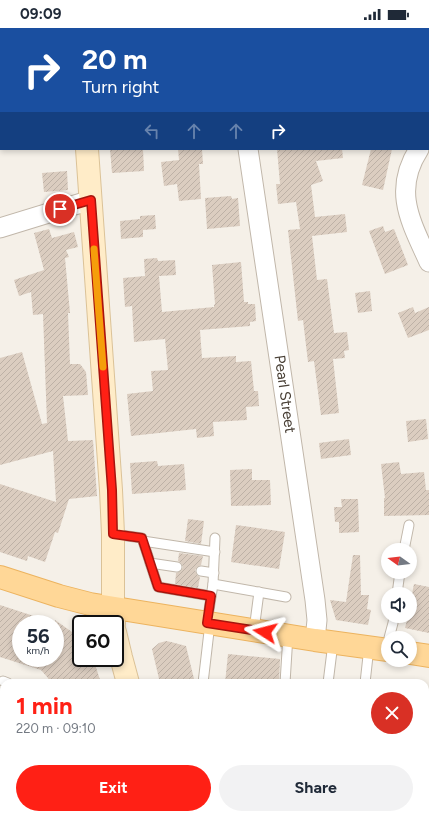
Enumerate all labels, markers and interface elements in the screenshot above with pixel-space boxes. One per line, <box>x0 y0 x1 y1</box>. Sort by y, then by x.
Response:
text: 09:09 <box>20 5 61 23</box>
text: 20 m <box>82 42 147 76</box>
icon: right <box>16 44 68 96</box>
text: Turn right <box>82 76 159 98</box>
icon: left <box>141 120 163 142</box>
icon: ahead <box>183 120 205 142</box>
icon: ahead <box>225 120 247 142</box>
icon: right <box>267 120 289 142</box>
pin <box>43 192 77 226</box>
icon: arrive <box>49 198 71 220</box>
street label: Pearl Street <box>271 354 299 434</box>
north arrow <box>381 543 417 579</box>
map controls <box>381 543 417 667</box>
button: sound <box>381 587 417 623</box>
position arrow <box>244 611 286 653</box>
speed limit sign: 60 <box>72 615 124 667</box>
text: 56 <box>26 624 50 648</box>
button: search <box>381 631 417 667</box>
text: km/h <box>27 644 49 657</box>
text: 1 min <box>16 691 73 720</box>
button: close <box>371 692 413 734</box>
text: 220 m · 09:10 <box>16 721 96 736</box>
button: Exit <box>16 765 211 811</box>
button: Share <box>219 765 413 811</box>

